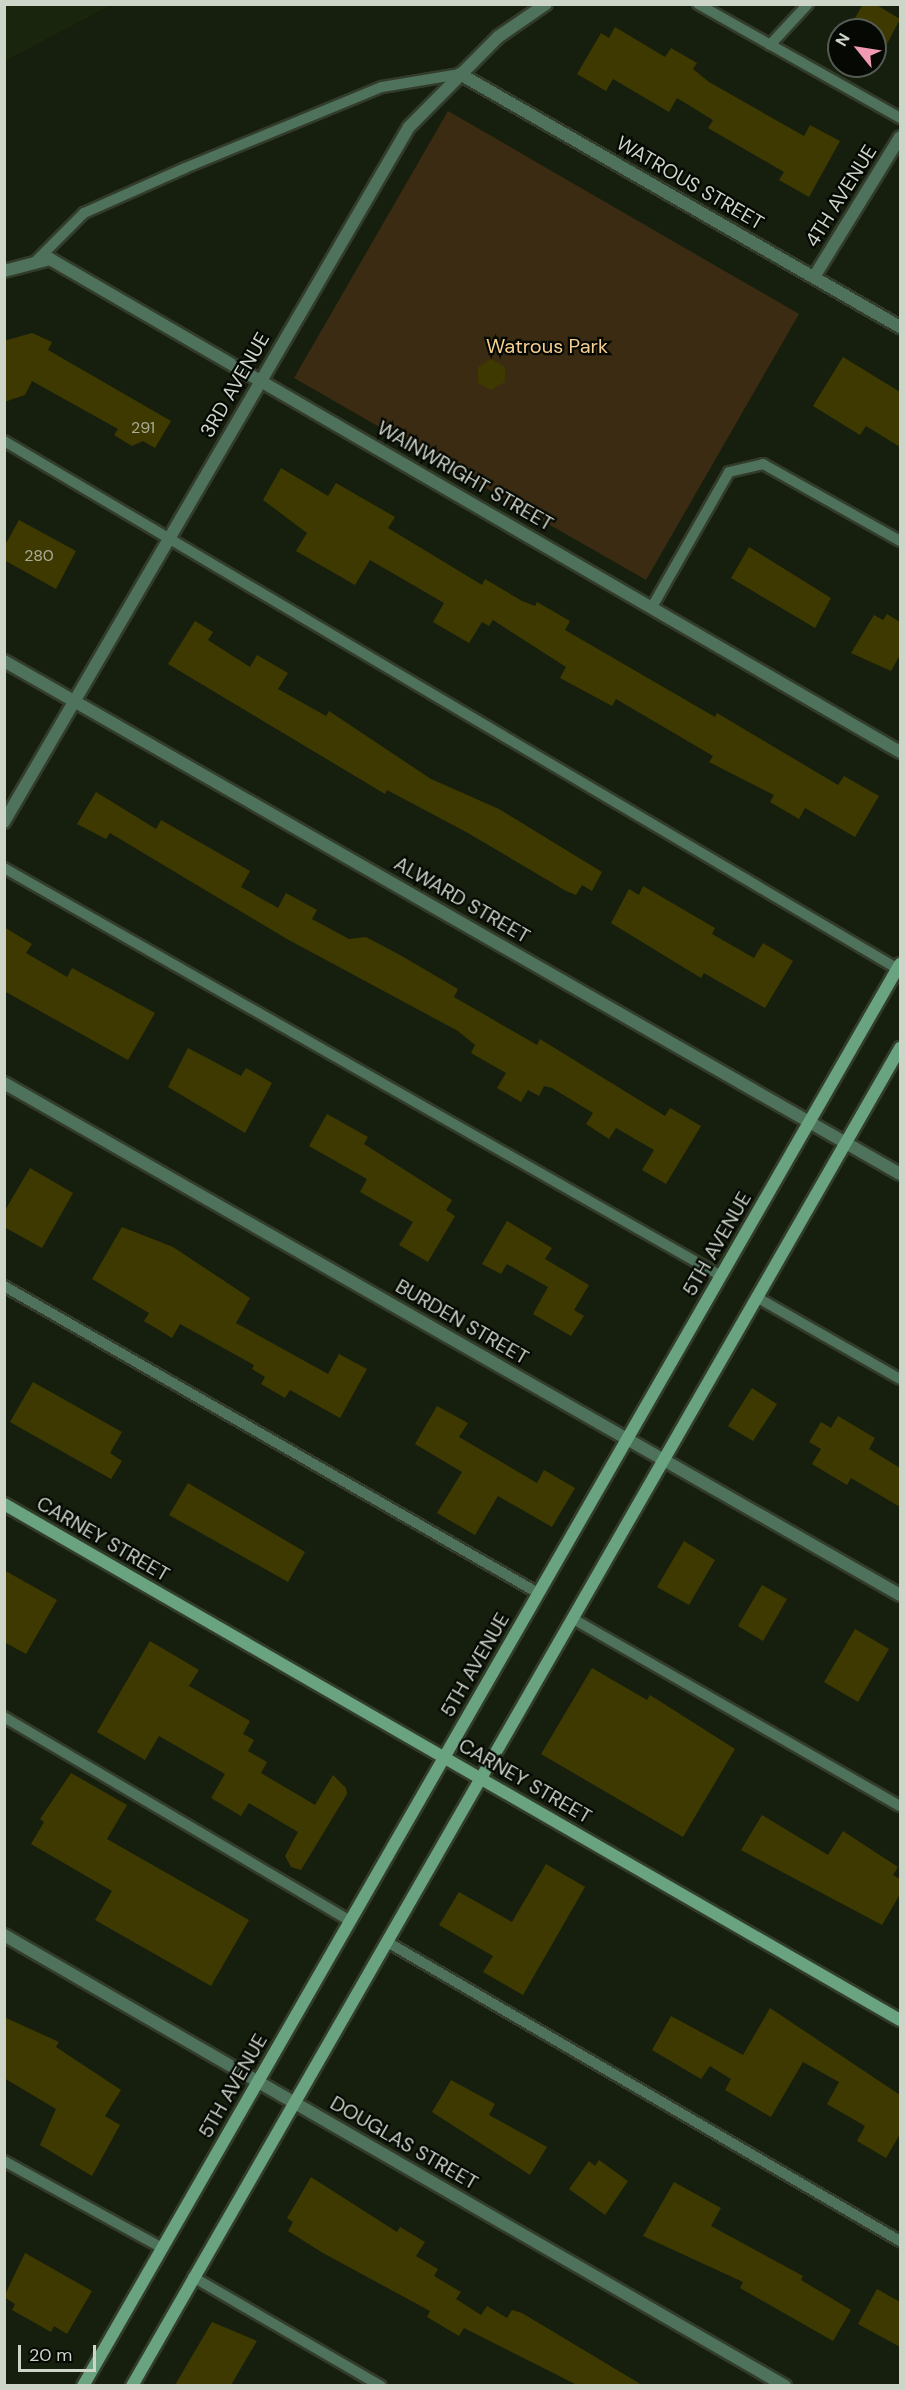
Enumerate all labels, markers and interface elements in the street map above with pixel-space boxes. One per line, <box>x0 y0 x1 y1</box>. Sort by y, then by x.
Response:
north arrow <box>827 18 887 78</box>
text: N <box>831 29 855 50</box>
street label: WATROUS STREET <box>612 131 768 235</box>
street label: 4TH AVENUE <box>800 141 882 251</box>
street label: 3RD AVENUE <box>195 328 275 442</box>
park label: Watrous Park <box>486 334 608 358</box>
street label: WAINWRIGHT STREET <box>373 416 557 536</box>
house number: 291 <box>131 418 155 438</box>
house number: 280 <box>24 546 54 566</box>
street label: ALWARD STREET <box>390 851 534 949</box>
street label: 5TH AVENUE <box>678 1188 756 1300</box>
street label: BURDEN STREET <box>391 1274 533 1370</box>
street label: CARNEY STREET <box>32 1491 174 1587</box>
street label: 5TH AVENUE <box>436 1609 514 1721</box>
street label: CARNEY STREET <box>454 1733 596 1829</box>
street label: 5TH AVENUE <box>194 2030 272 2142</box>
street label: DOUGLAS STREET <box>326 2091 482 2195</box>
scale bar <box>21 2333 99 2371</box>
text: 20 m <box>29 2343 72 2367</box>

